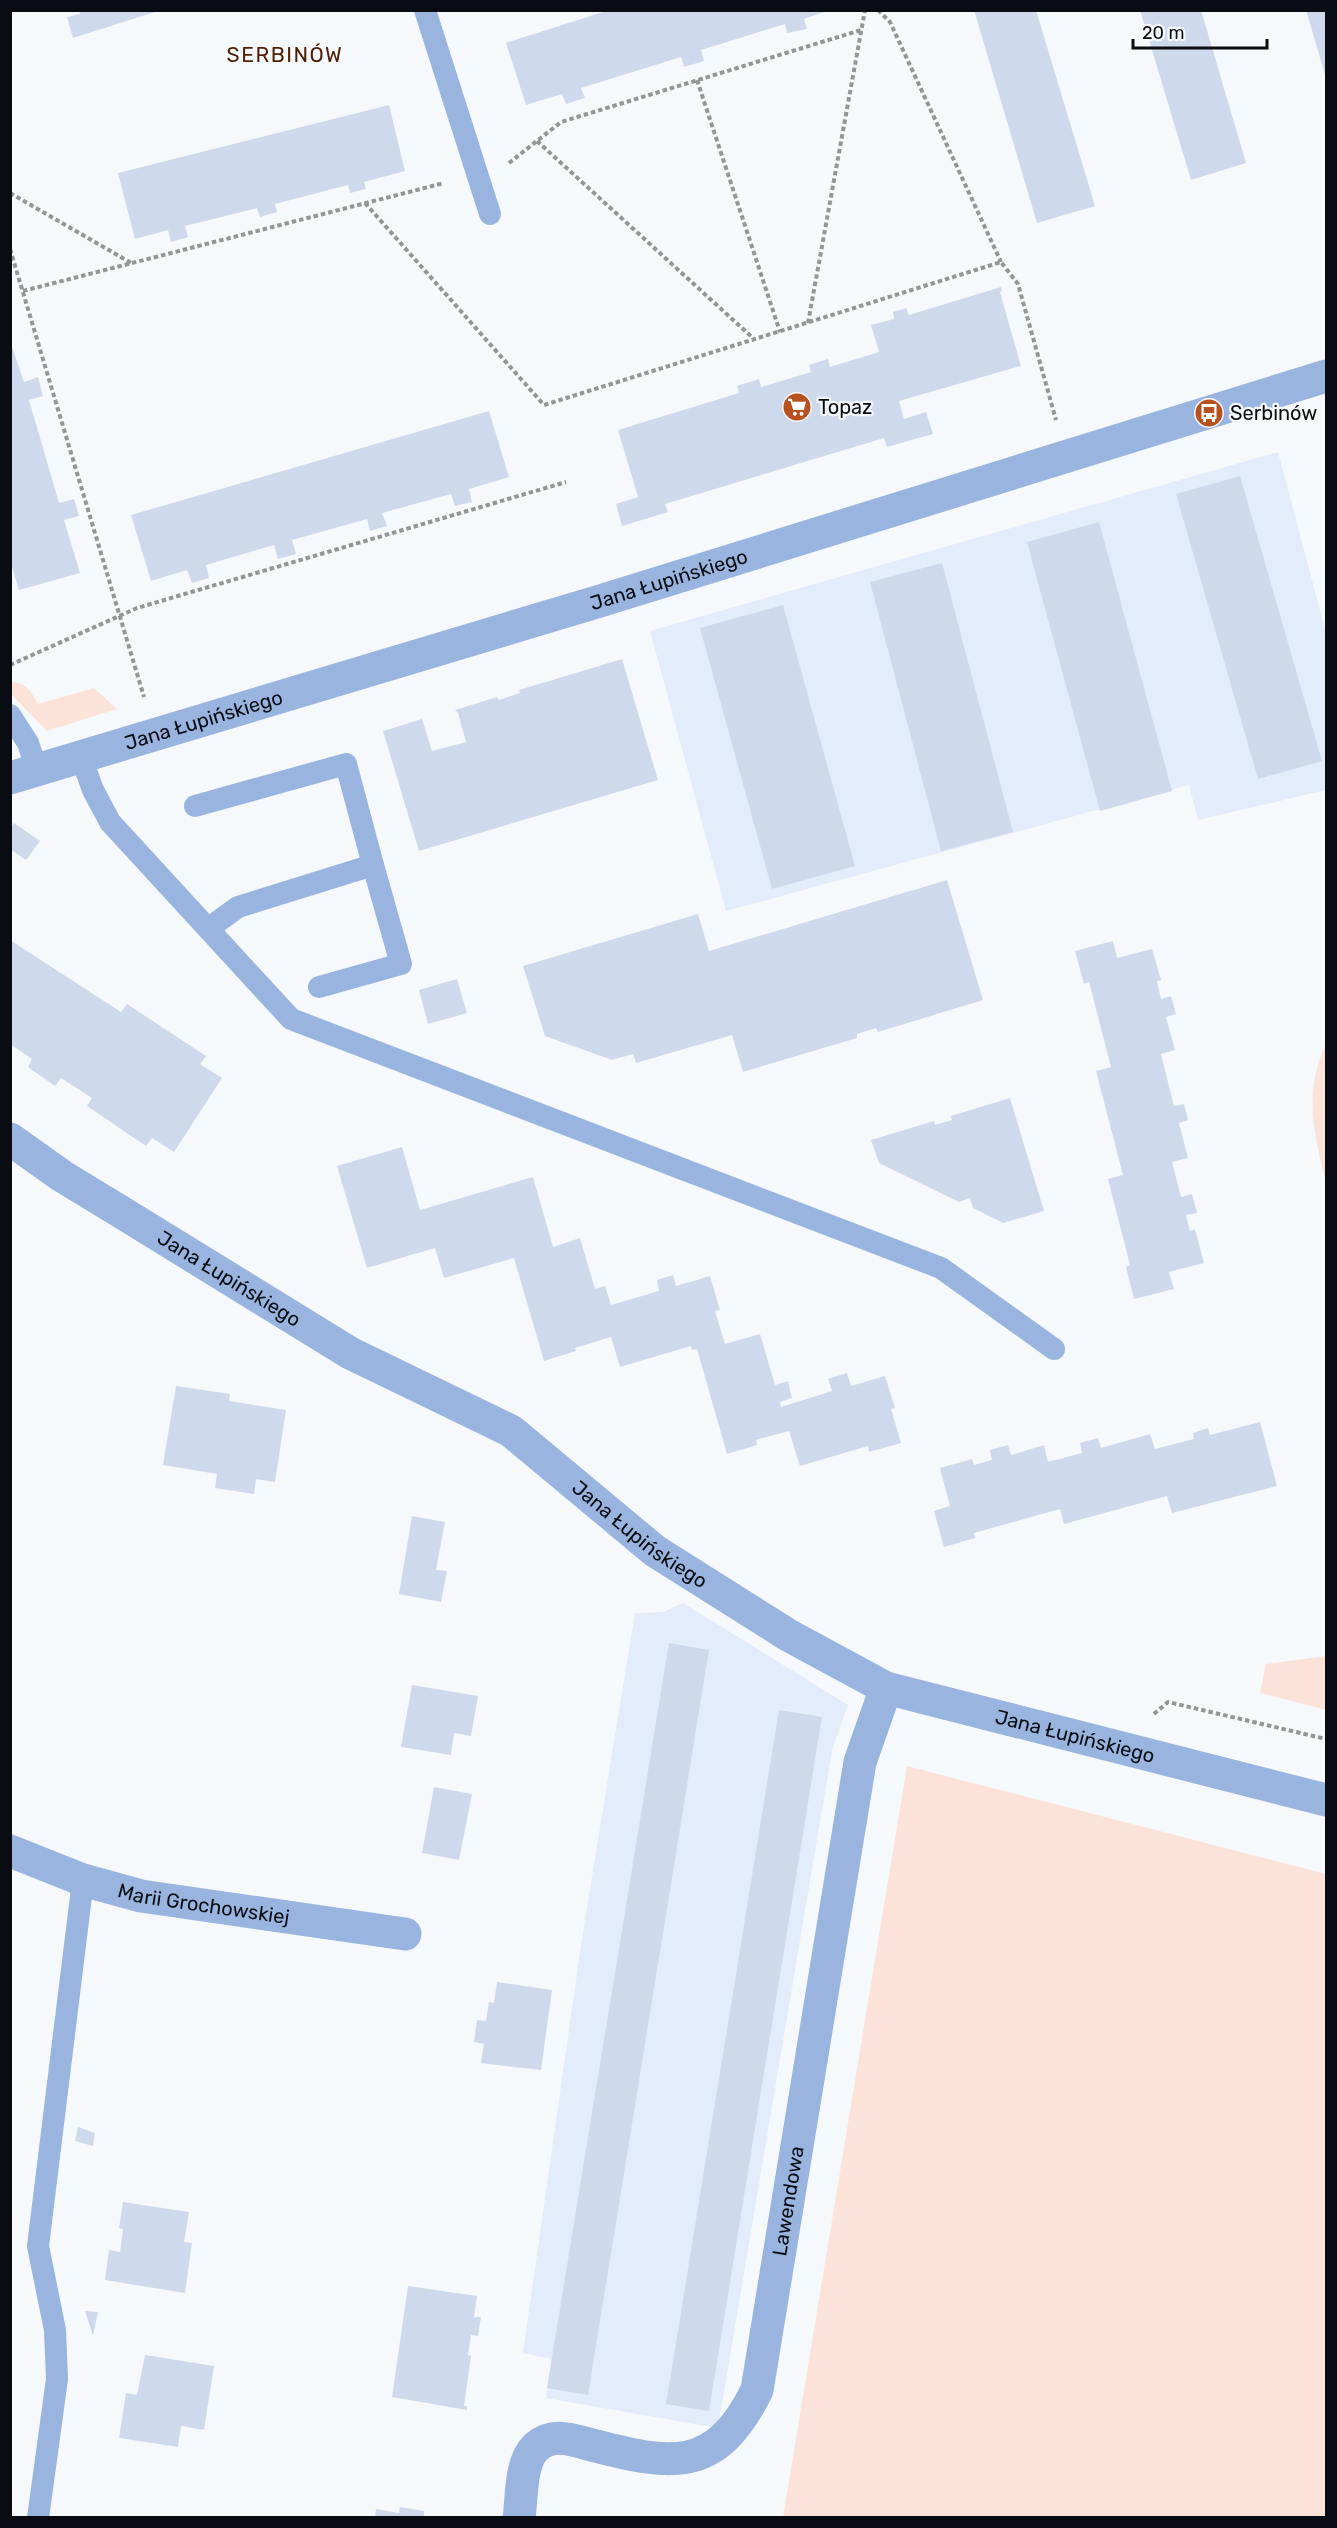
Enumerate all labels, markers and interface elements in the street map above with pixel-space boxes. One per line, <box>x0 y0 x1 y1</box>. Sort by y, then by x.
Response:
scale bar <box>1133 12 1266 50</box>
text: 20 m <box>1142 22 1184 44</box>
district label: SERBINÓW <box>227 42 343 67</box>
supermarket icon: Topaz <box>781 391 813 423</box>
place label: Topaz <box>818 395 872 419</box>
bus stop icon: Serbinów <box>1193 397 1225 429</box>
place label: Serbinów <box>1230 401 1317 425</box>
street label: Jana Łupińskiego <box>587 544 751 615</box>
street label: Jana Łupińskiego <box>122 685 285 755</box>
street label: Jana Łupińskiego <box>153 1225 305 1332</box>
street label: Jana Łupińskiego <box>567 1475 712 1593</box>
street label: Jana Łupińskiego <box>993 1704 1157 1768</box>
street label: Marii Grochowskiej <box>115 1878 291 1929</box>
street label: Lawendowa <box>767 2144 809 2258</box>

